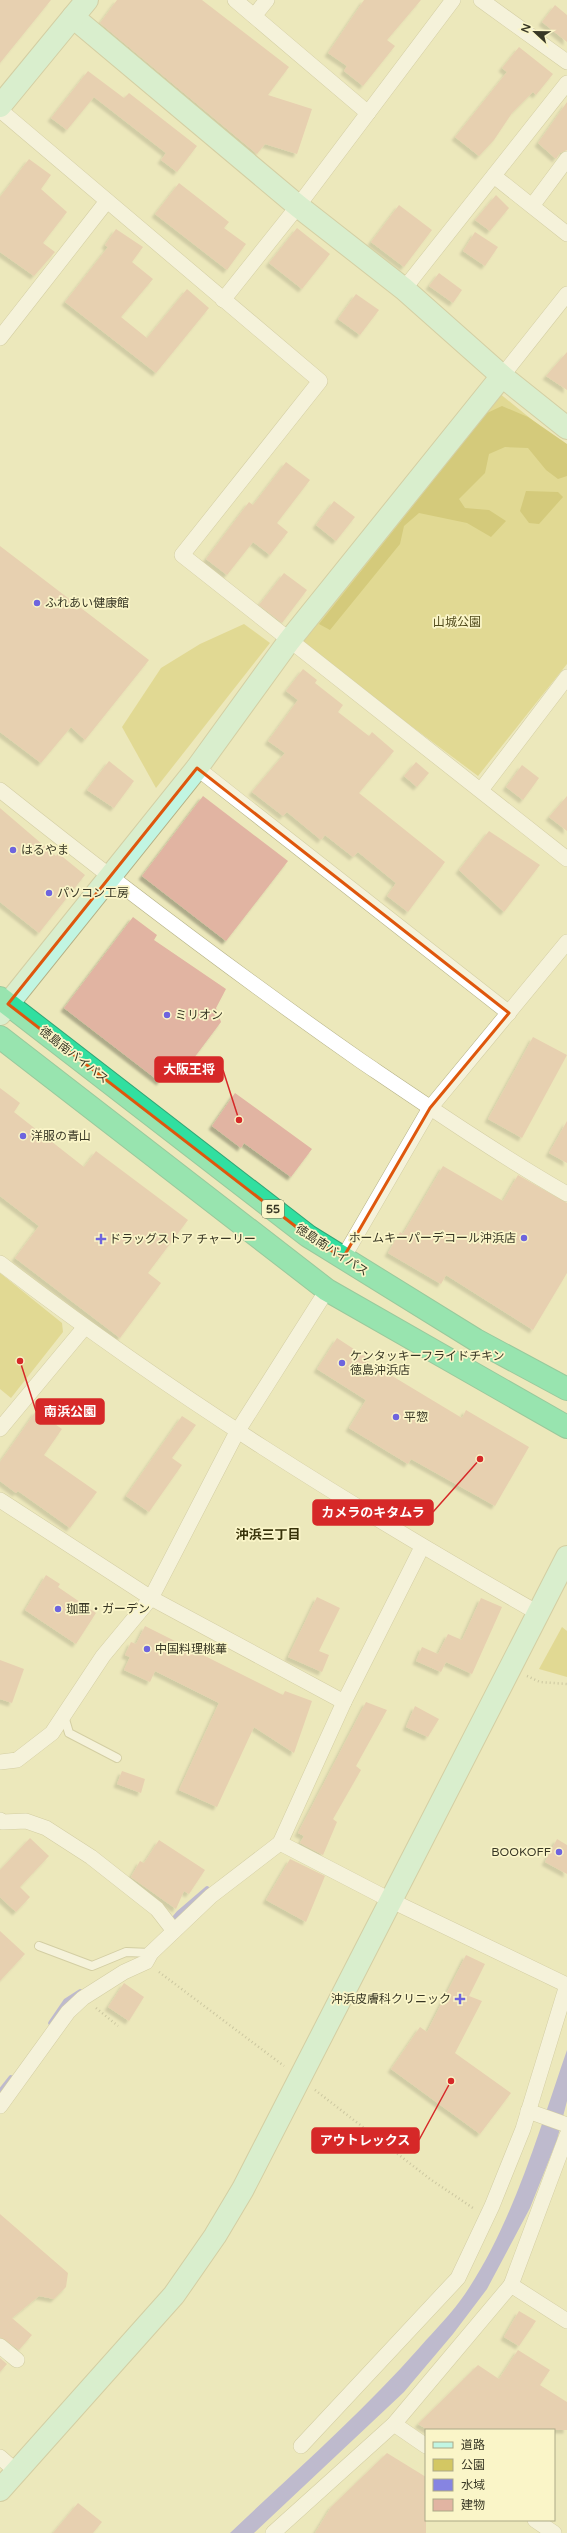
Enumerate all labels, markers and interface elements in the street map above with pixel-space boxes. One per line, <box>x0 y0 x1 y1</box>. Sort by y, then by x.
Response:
north arrow <box>515 12 555 52</box>
text: N <box>519 22 534 35</box>
place label: ふれあい健康館 <box>45 596 129 610</box>
marker: ふれあい健康館 <box>32 598 42 608</box>
park label: 山城公園 <box>433 615 481 629</box>
place label: はるやま <box>21 843 69 857</box>
marker: はるやま <box>8 845 18 855</box>
place label: パソコン工房 <box>57 886 129 900</box>
marker: パソコン工房 <box>44 888 54 898</box>
place label: ミリオン <box>175 1008 223 1022</box>
marker: ミリオン <box>162 1010 172 1020</box>
street label: 徳島南バイパス <box>37 1024 111 1086</box>
callout: 大阪王将 <box>155 1057 223 1082</box>
text: 大阪王将 <box>163 1062 215 1078</box>
place label: 洋服の青山 <box>31 1129 91 1143</box>
marker: 洋服の青山 <box>18 1131 28 1141</box>
road number: 55 <box>262 1200 284 1218</box>
street label: 徳島南バイパス <box>293 1221 371 1279</box>
place label: ホームキーパーデコール沖浜店 <box>348 1231 516 1245</box>
place label: ドラッグストア チャーリー <box>109 1232 256 1246</box>
marker: ホームキーパーデコール沖浜店 <box>519 1233 529 1243</box>
marker: ドラッグストア チャーリー <box>96 1234 106 1244</box>
place label: ケンタッキーフライドチキン 徳島沖浜店 <box>350 1349 505 1377</box>
marker: ケンタッキーフライドチキン 徳島沖浜店 <box>337 1358 347 1368</box>
callout: 南浜公園 <box>36 1399 104 1424</box>
text: 南浜公園 <box>44 1404 96 1420</box>
place label: 平惣 <box>404 1410 428 1424</box>
marker: 平惣 <box>391 1412 401 1422</box>
callout: カメラのキタムラ <box>313 1500 433 1525</box>
text: カメラのキタムラ <box>321 1505 425 1521</box>
district label: 沖浜三丁目 <box>235 1527 301 1543</box>
place label: 珈亜・ガーデン <box>66 1602 150 1616</box>
marker: 珈亜・ガーデン <box>53 1604 63 1614</box>
place label: 中国料理桃華 <box>155 1642 227 1656</box>
marker: 中国料理桃華 <box>142 1644 152 1654</box>
place label: BOOKOFF <box>491 1845 551 1859</box>
marker: BOOKOFF <box>554 1847 564 1857</box>
place label: 沖浜皮膚科クリニック <box>331 1992 451 2006</box>
marker: 沖浜皮膚科クリニック <box>454 1993 466 2005</box>
callout: アウトレックス <box>312 2128 419 2153</box>
text: アウトレックス <box>320 2133 410 2149</box>
legend <box>425 2429 555 2521</box>
text: 道路 <box>461 2438 485 2452</box>
text: 公園 <box>461 2458 485 2472</box>
text: 水域 <box>461 2478 485 2492</box>
text: 建物 <box>461 2498 485 2512</box>

